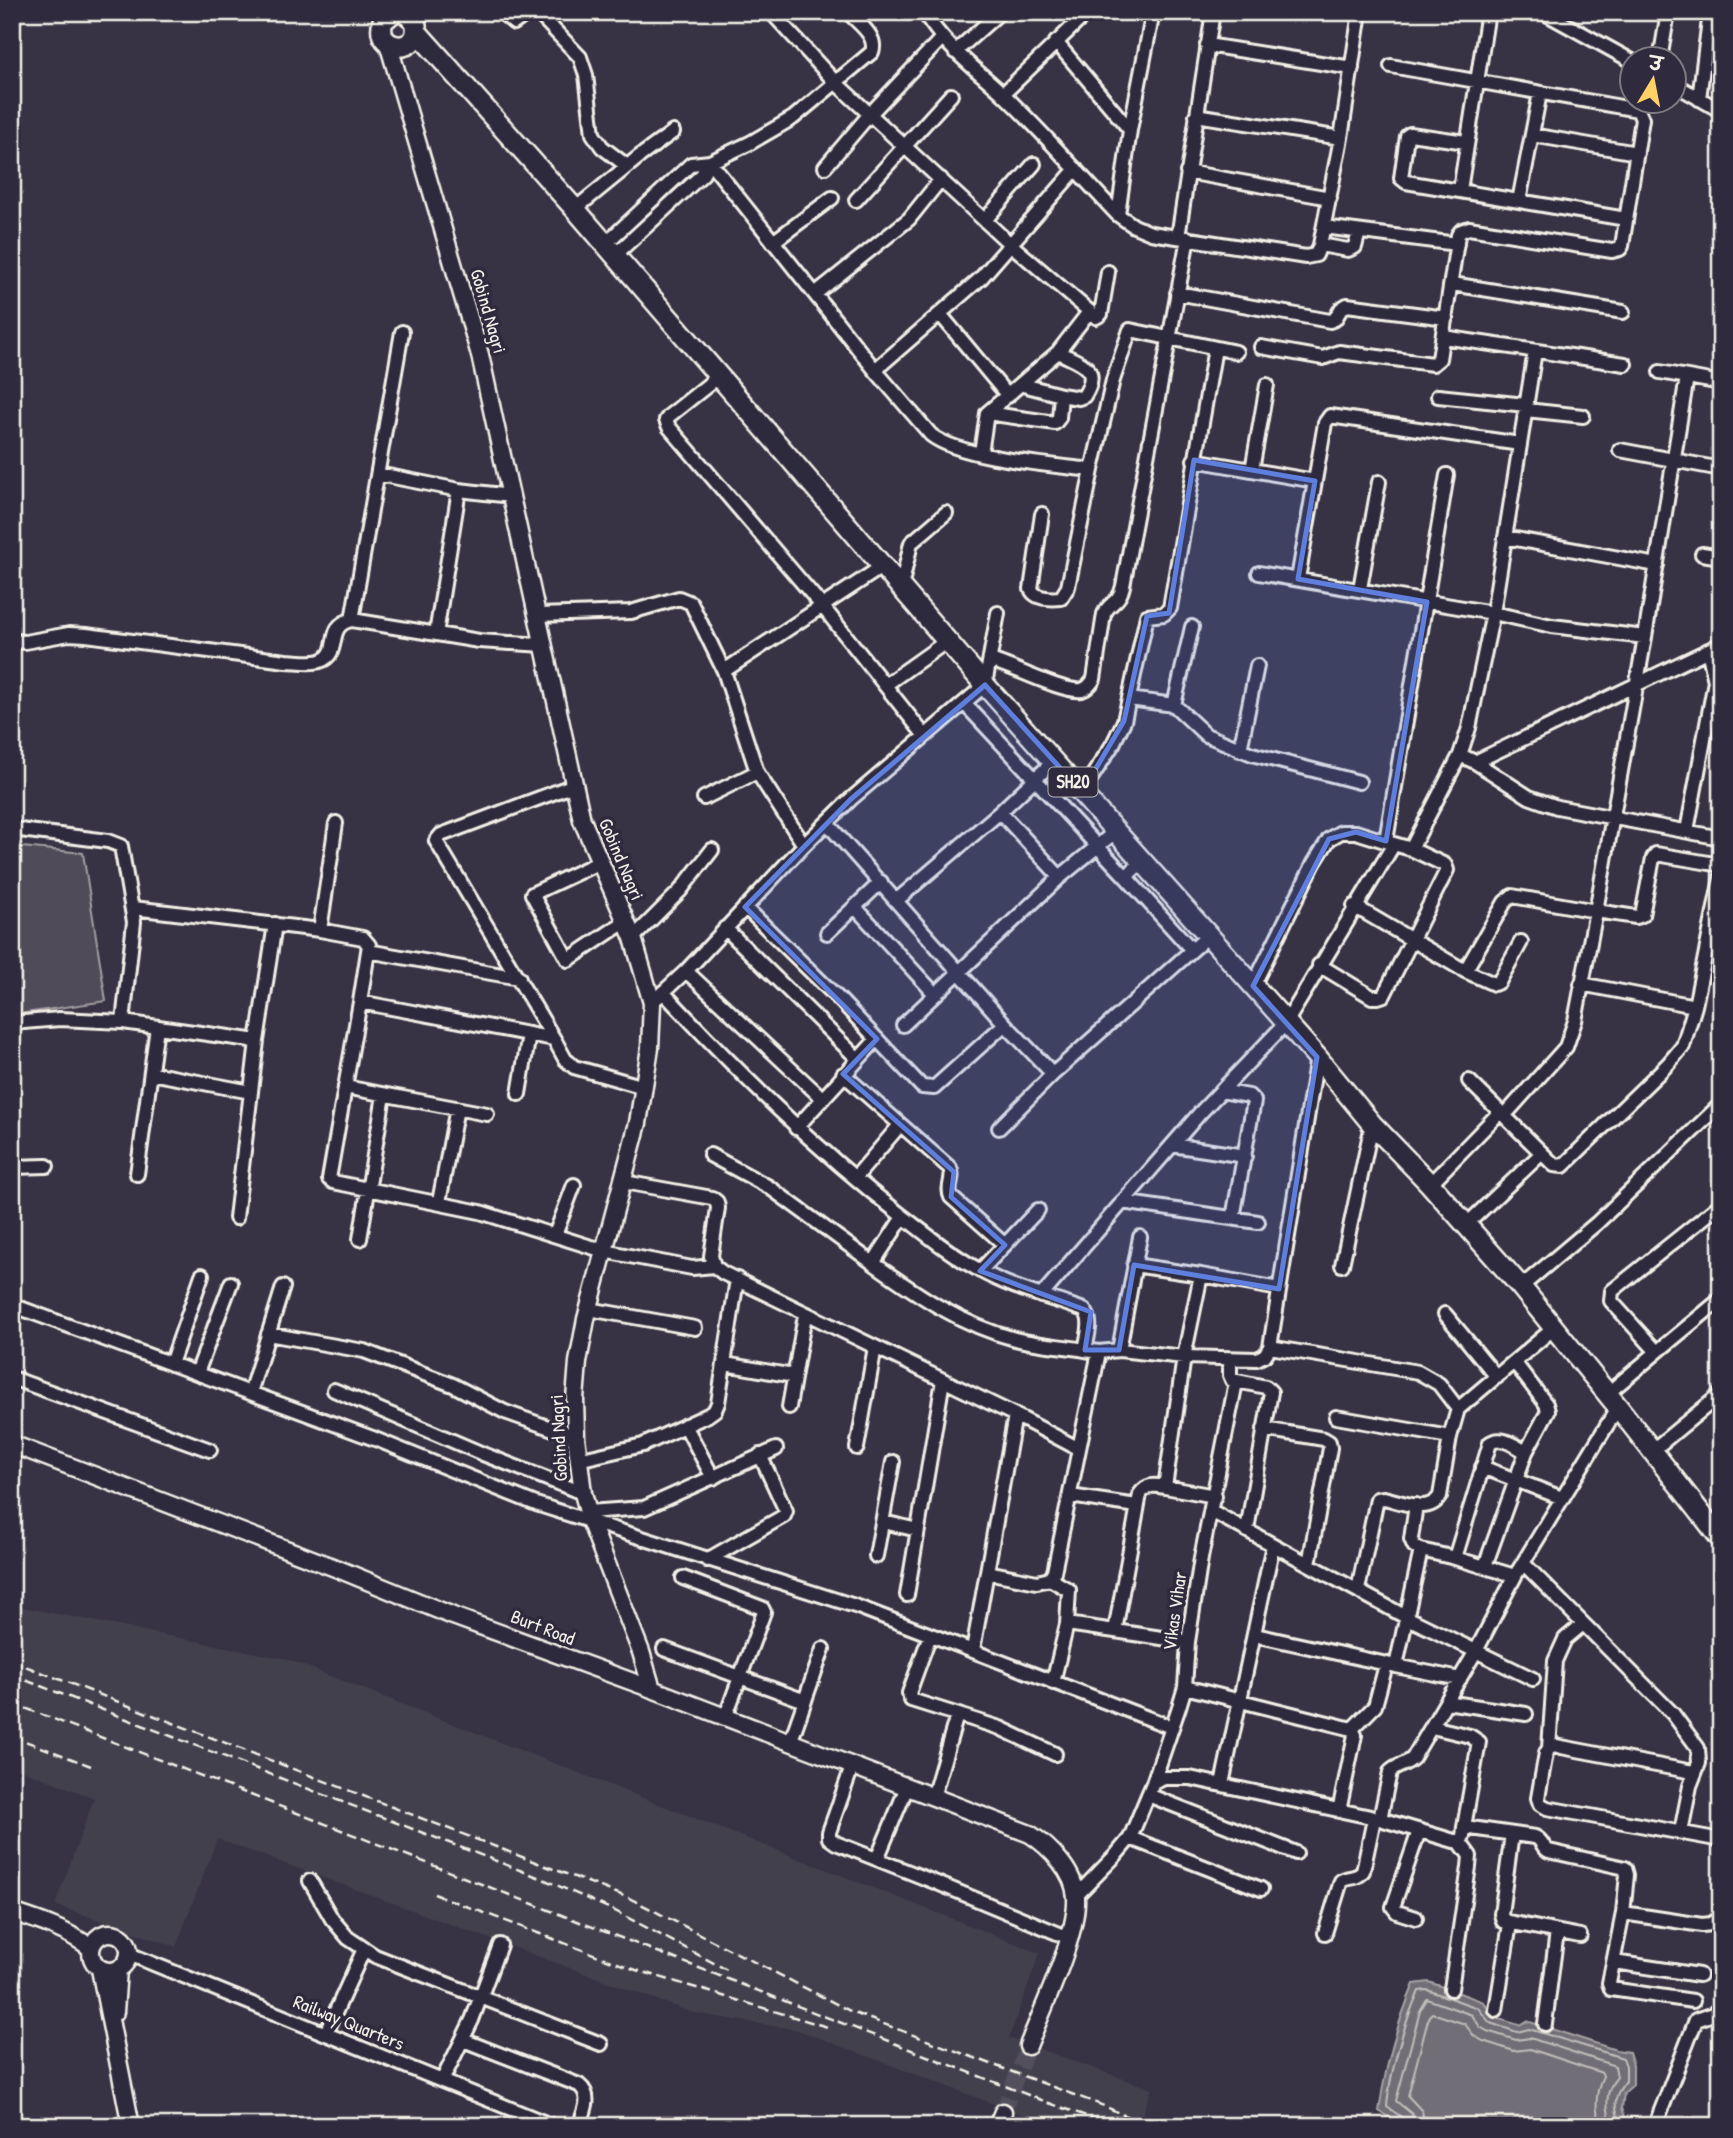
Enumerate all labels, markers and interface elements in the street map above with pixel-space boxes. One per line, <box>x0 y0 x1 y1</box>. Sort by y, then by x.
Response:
north arrow <box>1618 46 1688 116</box>
text: उ <box>1645 49 1667 78</box>
street label: Gobind Nagri <box>465 266 513 356</box>
road number: SH20 <box>1048 768 1098 796</box>
street label: Gobind Nagri <box>593 814 651 904</box>
street label: Gobind Nagri <box>543 1394 573 1482</box>
street label: Vikas Vihar <box>1156 1569 1193 1652</box>
street label: Burt Road <box>507 1603 579 1651</box>
street label: Railway Quarters <box>290 1988 408 2056</box>

